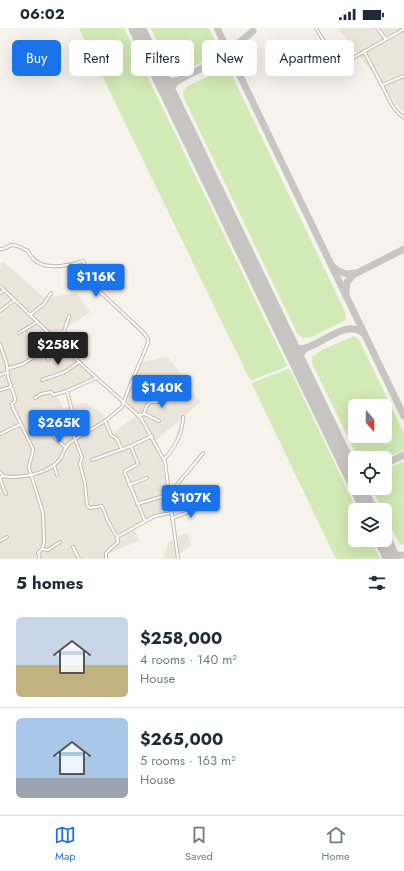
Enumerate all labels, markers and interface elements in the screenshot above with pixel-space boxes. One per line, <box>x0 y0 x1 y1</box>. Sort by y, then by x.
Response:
text: 06:02 <box>20 3 65 25</box>
chip: Buy <box>12 40 61 76</box>
chip: Rent <box>69 40 123 76</box>
chip: Filters <box>131 40 194 76</box>
chip: New <box>202 40 257 76</box>
chip: Apartment <box>265 40 354 76</box>
pin: $116K <box>68 264 124 298</box>
text: $116K <box>76 267 116 286</box>
pin: $258K <box>30 332 86 366</box>
text: $258K <box>37 335 79 354</box>
pin: $140K <box>134 375 190 409</box>
text: $140K <box>141 378 183 397</box>
north arrow <box>348 399 392 443</box>
map controls <box>348 399 392 547</box>
pin: $265K <box>31 410 87 444</box>
text: $265K <box>38 413 80 432</box>
button: locate <box>348 451 392 495</box>
pin: $107K <box>163 485 219 519</box>
text: $107K <box>171 488 211 507</box>
button: layers <box>348 503 392 547</box>
text: 5 homes <box>16 571 83 595</box>
icon: filters <box>366 572 388 594</box>
text: $258,000 <box>140 626 222 650</box>
icon: home <box>48 633 96 681</box>
text: 4 rooms · 140 m² <box>140 650 237 669</box>
text: House <box>140 669 175 688</box>
text: $265,000 <box>140 727 223 751</box>
icon: home <box>48 734 96 782</box>
text: 5 rooms · 163 m² <box>140 751 236 770</box>
text: House <box>140 770 175 789</box>
tab: Map <box>54 824 76 864</box>
tab: Saved <box>185 824 213 864</box>
tab: Home <box>322 824 350 864</box>

